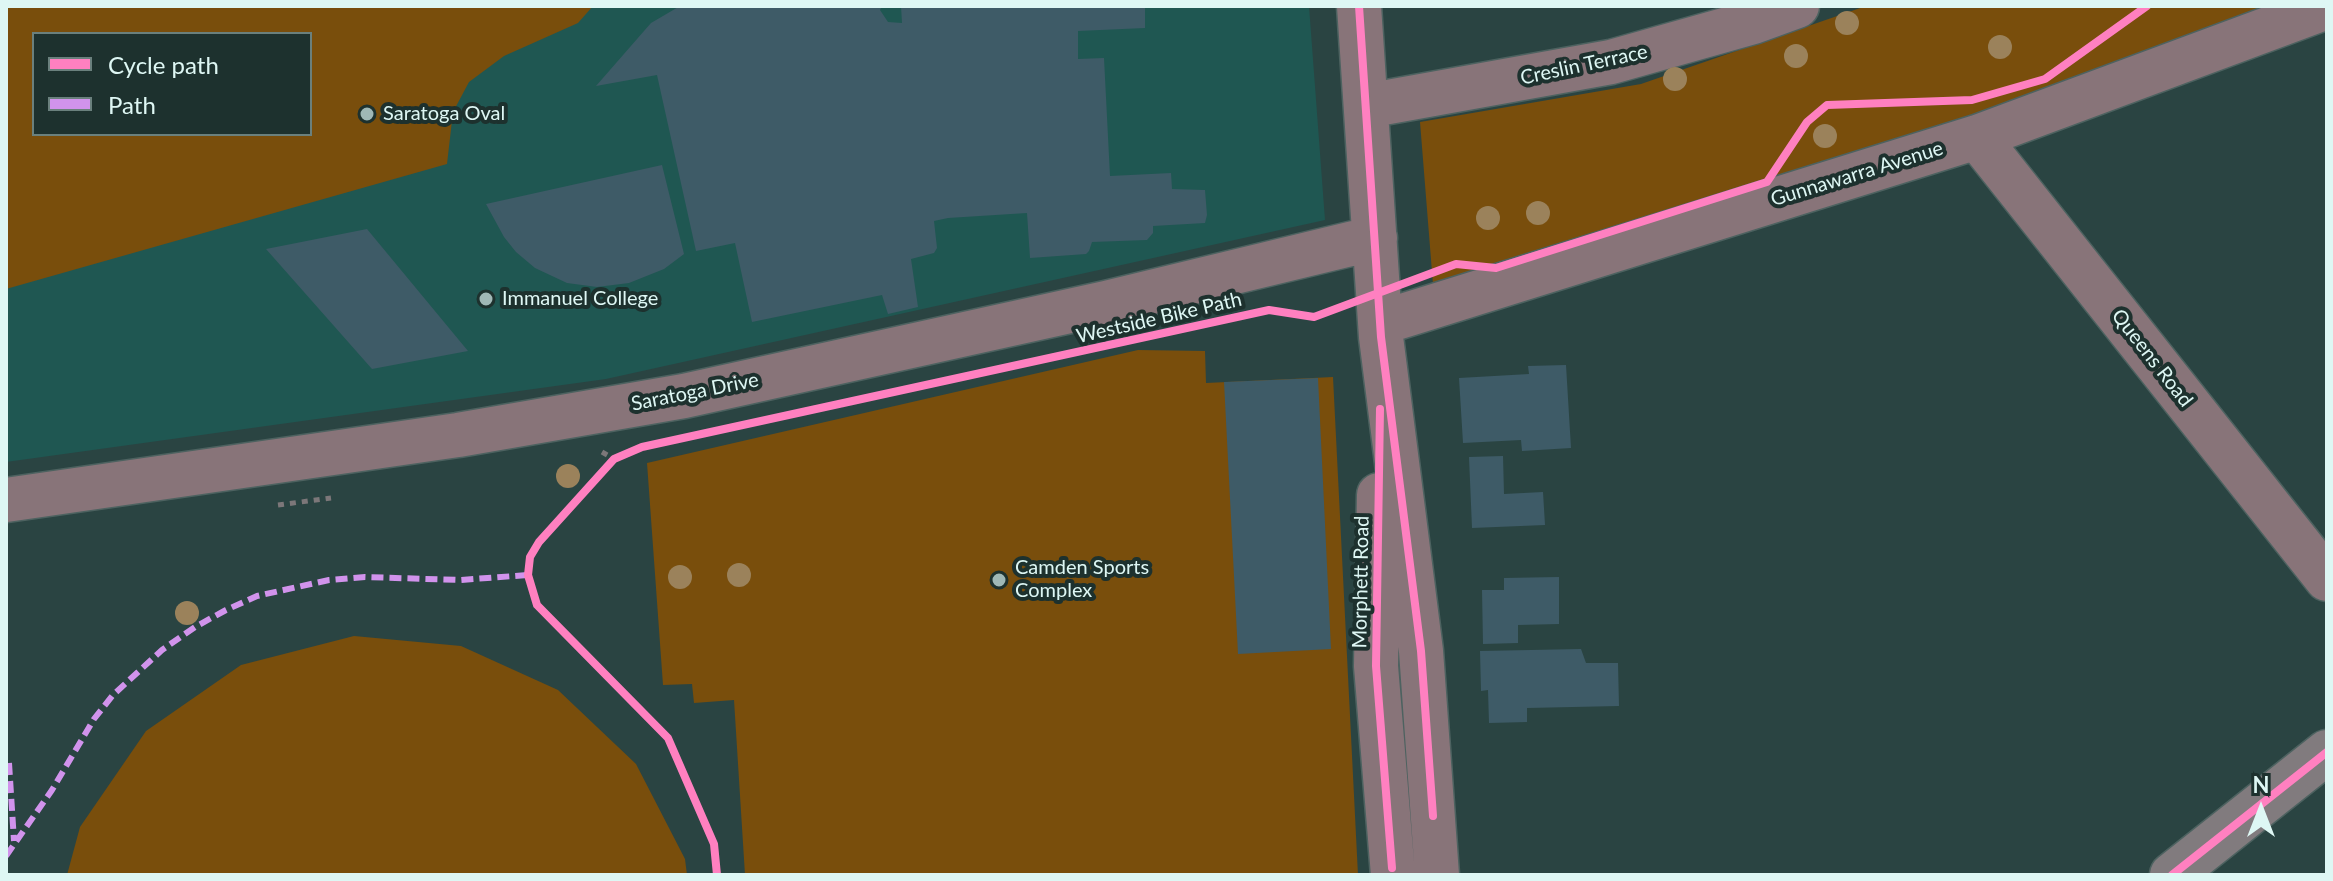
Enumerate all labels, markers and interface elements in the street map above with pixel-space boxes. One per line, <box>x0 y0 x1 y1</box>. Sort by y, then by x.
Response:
legend <box>32 32 312 136</box>
street label: Creslin Terrace <box>1518 40 1650 90</box>
text: Cycle path <box>108 50 219 79</box>
text: Path <box>108 90 156 119</box>
place label: Saratoga Oval <box>383 102 505 126</box>
marker: Saratoga Oval <box>358 105 376 123</box>
street label: Gunnawarra Avenue <box>1768 136 1946 212</box>
place label: Immanuel College <box>502 287 658 311</box>
street label: Westside Bike Path <box>1074 287 1244 349</box>
marker: Immanuel College <box>477 290 495 308</box>
street label: Queens Road <box>2106 304 2198 412</box>
street label: Saratoga Drive <box>629 368 761 416</box>
street label: Morphett Road <box>1348 515 1374 649</box>
place label: Camden Sports Complex <box>1015 556 1149 603</box>
marker: Camden Sports Complex <box>990 571 1008 589</box>
north arrow <box>2221 769 2301 849</box>
text: N <box>2253 771 2269 798</box>

